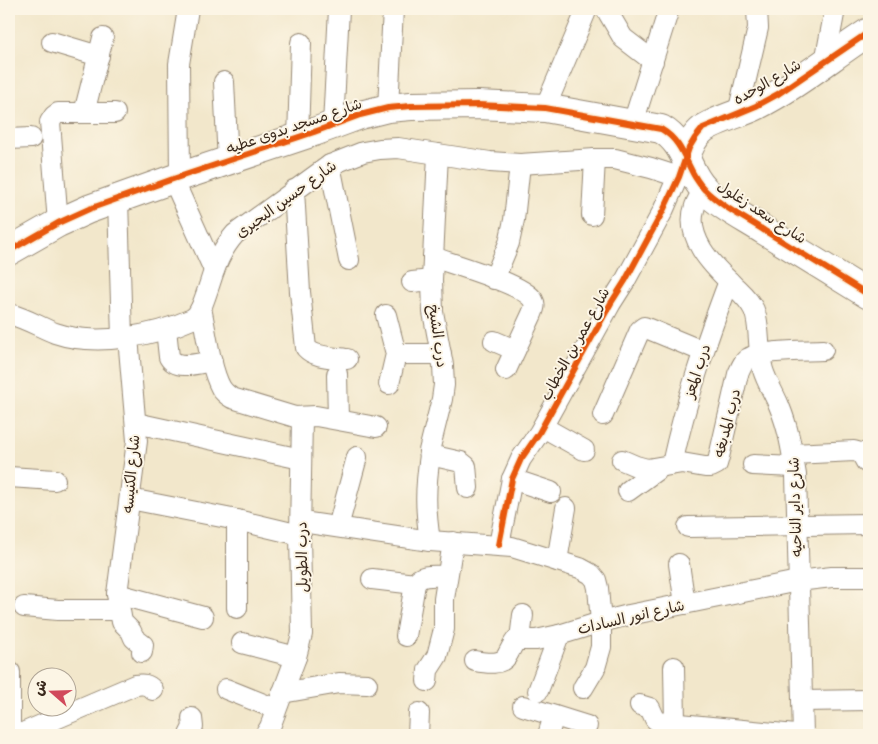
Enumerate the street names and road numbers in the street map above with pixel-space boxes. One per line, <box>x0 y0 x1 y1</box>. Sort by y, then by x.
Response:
street label: شارع الوحده <box>729 55 805 109</box>
street label: شارع مسجد بدوى عطيه <box>223 93 365 159</box>
street label: شارع حسين البحيرى <box>232 156 340 242</box>
street label: شارع سعد زغلول <box>713 176 811 248</box>
street label: شارع عمر بن الخطاب <box>536 284 614 404</box>
street label: درب الشيخ <box>424 303 452 369</box>
street label: درب المعز <box>678 341 714 402</box>
street label: درب المدبغه <box>709 387 744 459</box>
street label: شارع الكنيسه <box>118 434 144 514</box>
street label: شارع داير الناحيه <box>783 457 807 557</box>
street label: درب الطويل <box>291 521 312 593</box>
street label: شارع انور السادات <box>576 595 686 639</box>

